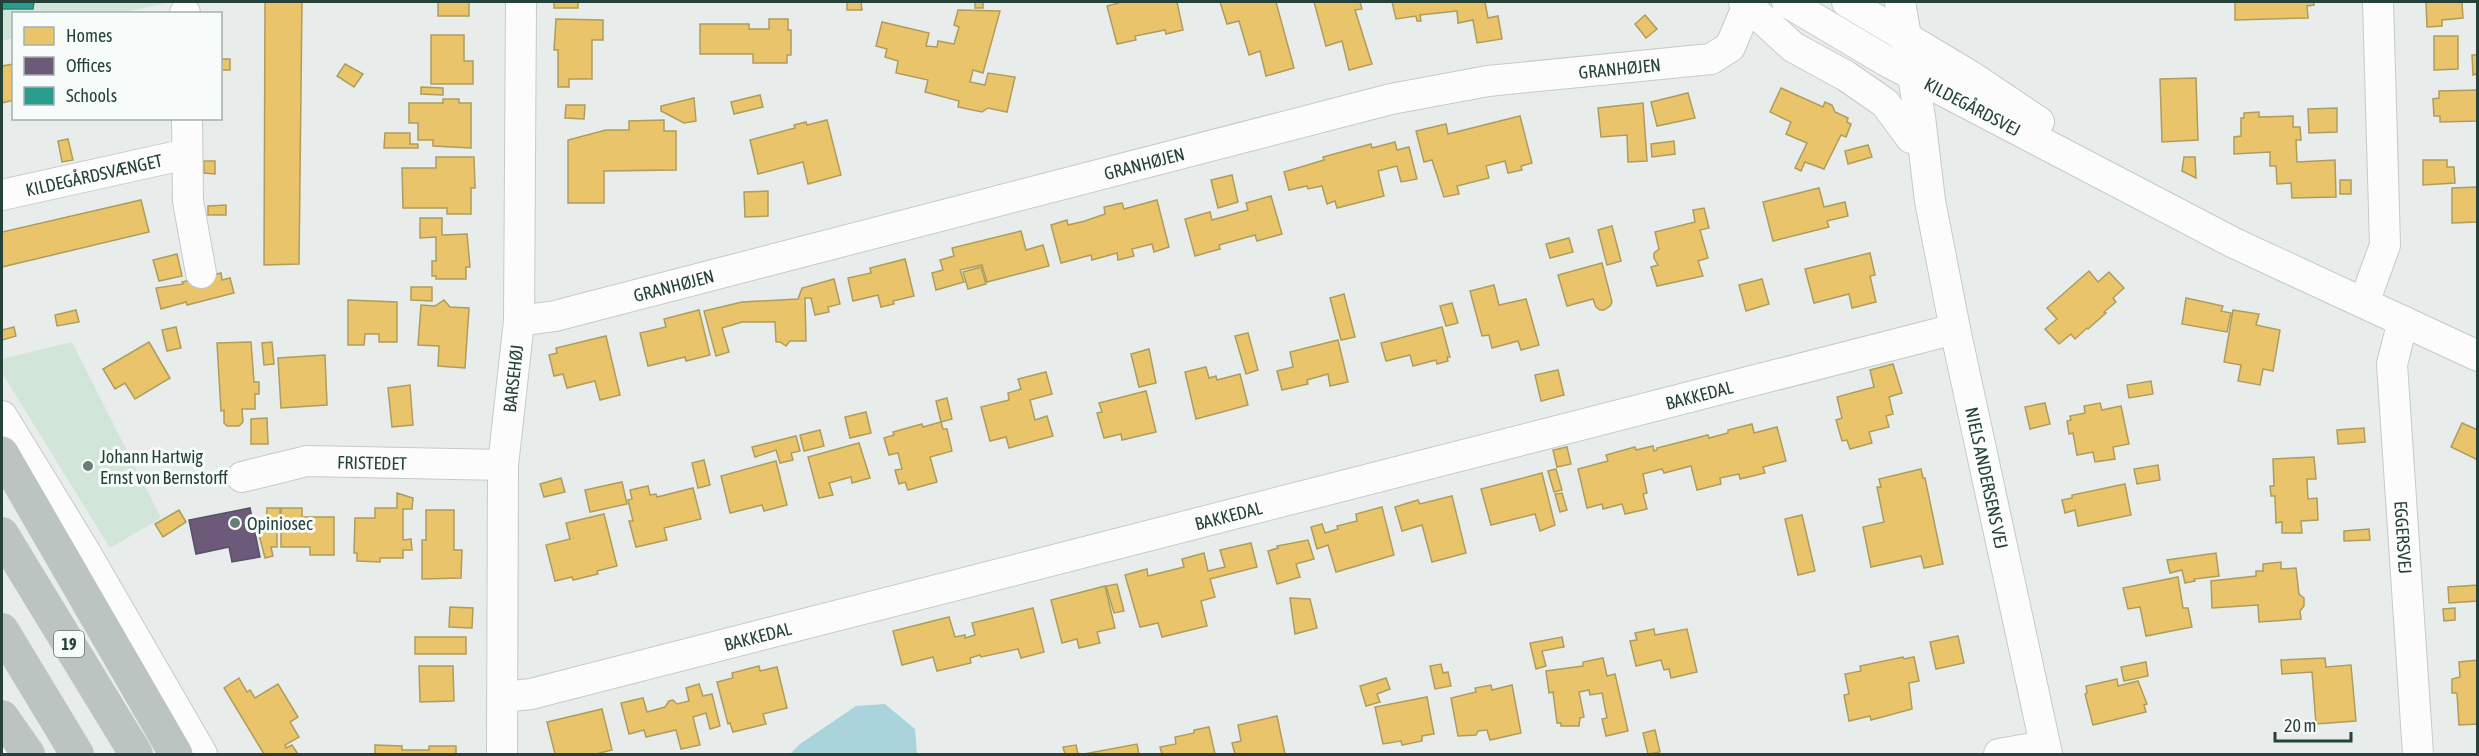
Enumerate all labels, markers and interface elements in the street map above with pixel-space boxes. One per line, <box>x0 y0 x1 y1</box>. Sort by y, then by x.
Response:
legend <box>12 12 222 120</box>
text: Homes <box>66 25 112 46</box>
street label: GRANHØJEN <box>1578 54 1662 83</box>
text: Offices <box>66 55 112 76</box>
street label: KILDEGÅRDSVEJ <box>1921 73 2024 140</box>
text: Schools <box>66 85 117 106</box>
street label: GRANHØJEN <box>1102 143 1187 184</box>
street label: KILDEGÅRDSVÆNGET <box>23 149 164 200</box>
street label: GRANHØJEN <box>631 265 716 306</box>
street label: BARSEHØJ <box>498 344 527 413</box>
street label: BAKKEDAL <box>1663 376 1735 413</box>
street label: NIELS ANDERSENS VEJ <box>1962 405 2013 551</box>
place label: Johann Hartwig Ernst von Bernstorff <box>100 446 228 488</box>
street label: FRISTEDET <box>337 451 407 474</box>
marker: Johann Hartwig Ernst von Bernstorff <box>81 459 95 473</box>
street label: BAKKEDAL <box>1192 497 1264 534</box>
street label: EGGERSVEJ <box>2391 500 2416 574</box>
place label: Opiniosec <box>247 513 313 534</box>
marker: Opiniosec <box>228 516 242 530</box>
street label: BAKKEDAL <box>722 617 793 655</box>
road number: 19 <box>54 631 84 657</box>
scale bar <box>2275 705 2352 743</box>
text: 20 m <box>2284 715 2316 736</box>

